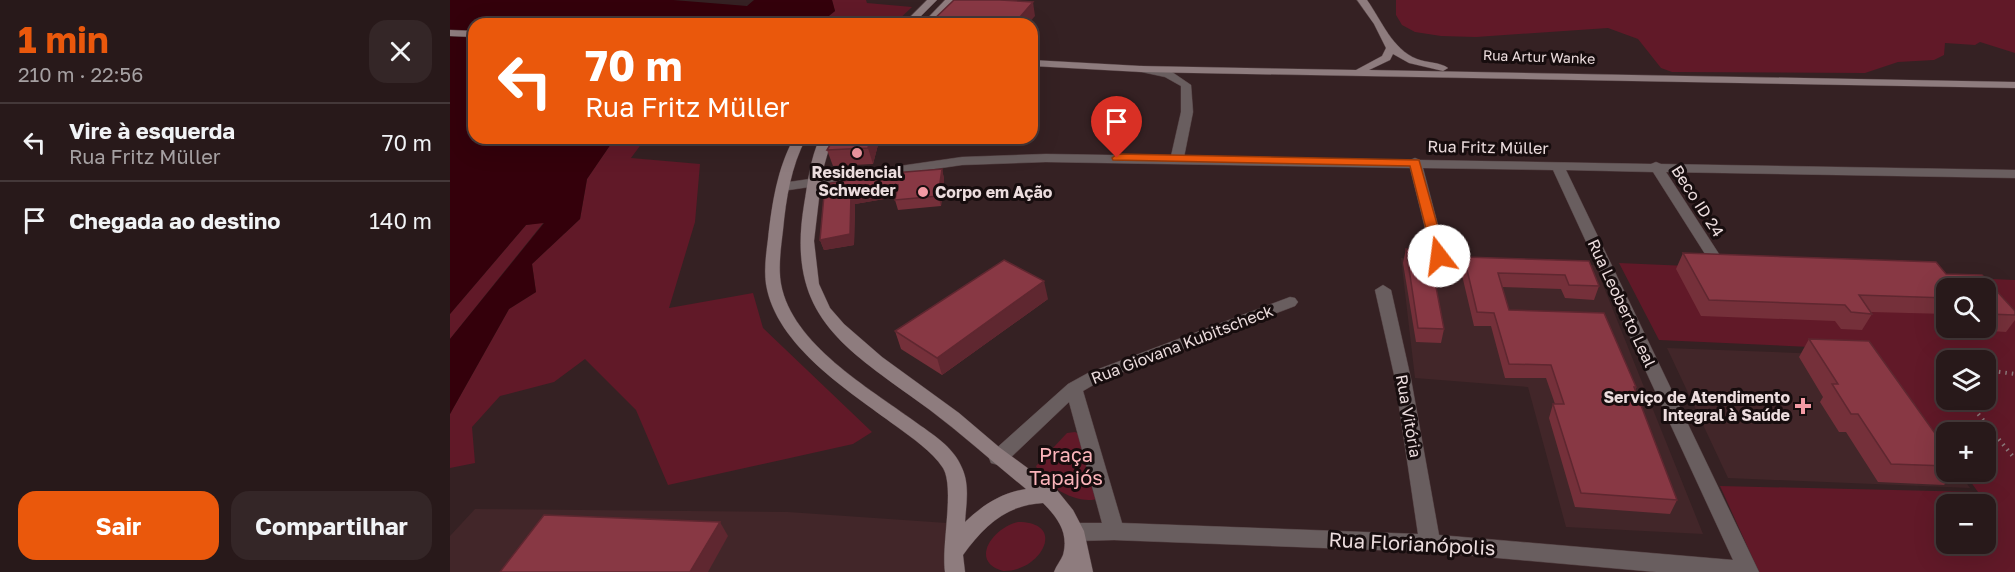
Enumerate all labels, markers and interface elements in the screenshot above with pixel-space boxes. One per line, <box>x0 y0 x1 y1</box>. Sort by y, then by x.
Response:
text: 1 min <box>18 18 109 61</box>
button: close <box>369 20 432 83</box>
text: 70 m <box>585 40 682 90</box>
icon: left <box>486 42 564 120</box>
street label: Rua Artur Wanke <box>1483 46 1595 67</box>
text: 210 m · 22:56 <box>18 62 143 86</box>
text: Rua Fritz Müller <box>585 91 790 123</box>
pin <box>1091 96 1142 158</box>
icon: arrive <box>1100 105 1133 138</box>
text: Vire à esquerda <box>69 117 235 144</box>
icon: left <box>18 126 51 159</box>
text: 70 m <box>382 129 432 156</box>
street label: Rua Fritz Müller <box>1427 136 1549 158</box>
text: Rua Fritz Müller <box>69 144 221 168</box>
marker: Residencial Schweder <box>850 146 864 160</box>
street label: Beco ID 24 <box>1667 161 1729 241</box>
place label: Residencial Schweder <box>812 162 903 200</box>
place label: Corpo em Ação <box>935 182 1053 202</box>
marker: Corpo em Ação <box>916 185 930 199</box>
icon: arrive <box>18 204 51 237</box>
text: Chegada ao destino <box>69 207 281 234</box>
text: 140 m <box>369 207 432 234</box>
position arrow <box>1407 224 1471 288</box>
street label: Rua Leoberto Leal <box>1584 236 1660 370</box>
map controls <box>1936 278 1996 554</box>
button: search <box>1936 278 1996 338</box>
street label: Rua Giovana Kubitscheck <box>1088 300 1276 388</box>
button: layers <box>1936 350 1996 410</box>
street label: Rua Vitória <box>1392 373 1426 459</box>
place label: Serviço de Atendimento Integral à Saúde <box>1603 387 1790 425</box>
marker: Serviço de Atendimento Integral à Saúde <box>1794 397 1812 415</box>
button: + <box>1936 422 1996 482</box>
park label: Praça Tapajós <box>1029 442 1103 489</box>
button: Sair <box>18 491 219 560</box>
button: Compartilhar <box>231 491 432 560</box>
button: − <box>1936 494 1996 554</box>
street label: Rua Florianópolis <box>1328 527 1496 559</box>

